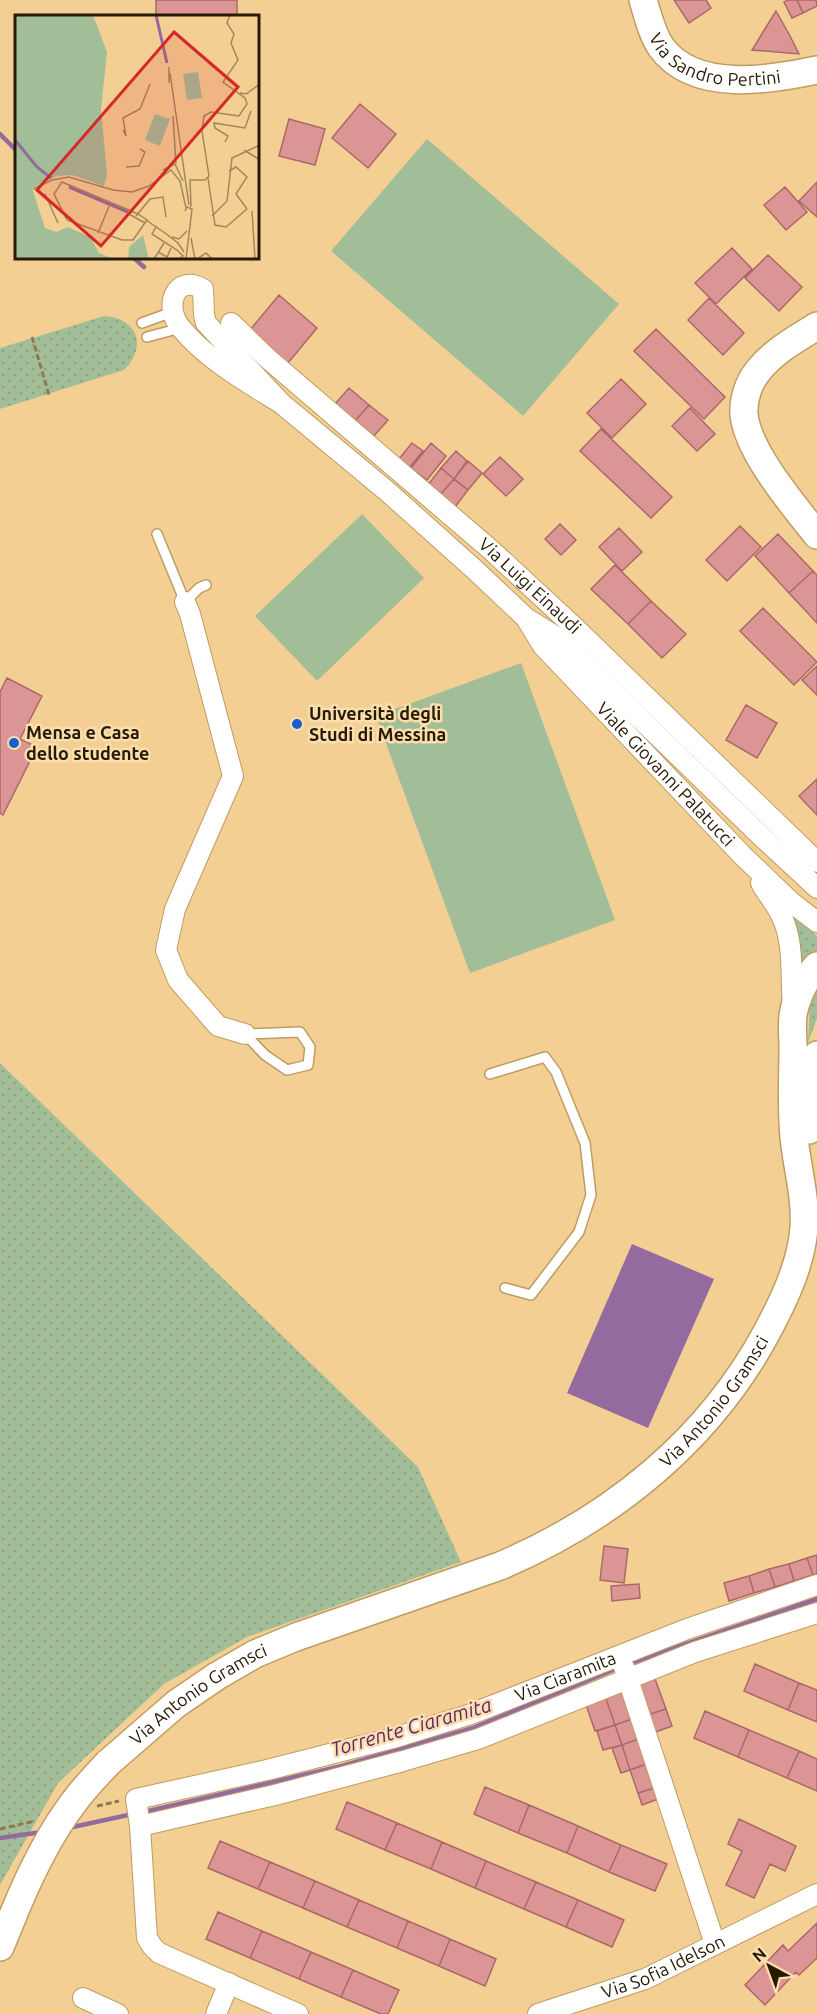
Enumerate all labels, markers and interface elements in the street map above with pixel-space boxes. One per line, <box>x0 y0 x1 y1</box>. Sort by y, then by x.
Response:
inset map <box>15 15 260 260</box>
street label: Via Sandro Pertini <box>646 29 782 89</box>
street label: Via Luigi Einaudi <box>475 533 586 637</box>
street label: Viale Giovanni Palatucci <box>593 698 739 850</box>
place label: Università degli Studi di Messina <box>309 703 446 744</box>
marker: Università degli Studi di Messina <box>290 717 304 731</box>
place label: Mensa e Casa dello studente <box>26 722 149 763</box>
marker: Mensa e Casa dello studente <box>7 736 21 750</box>
street label: Via Antonio Gramsci <box>655 1332 772 1471</box>
street label: Via Antonio Gramsci <box>125 1639 269 1748</box>
street label: Via Ciaramita <box>512 1647 618 1705</box>
water label: Torrente Ciaramita <box>328 1693 494 1760</box>
street label: Via Sofia Idelson <box>599 1930 728 2002</box>
north arrow <box>739 1936 799 1996</box>
text: N <box>749 1944 770 1965</box>

